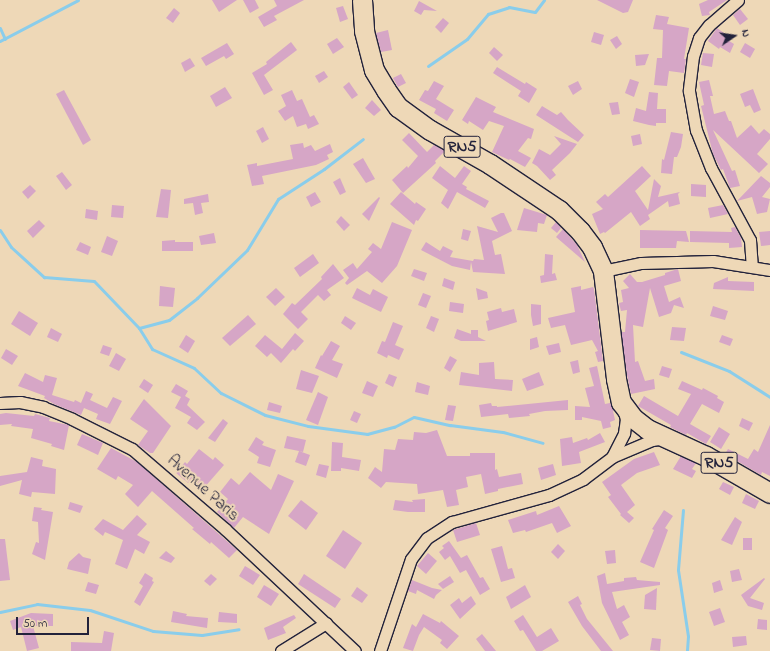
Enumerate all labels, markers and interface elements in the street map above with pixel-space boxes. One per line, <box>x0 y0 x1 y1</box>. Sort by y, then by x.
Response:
north arrow <box>714 16 754 56</box>
text: N <box>737 28 754 39</box>
road number: RN5 <box>443 133 481 161</box>
road number: RN5 <box>700 449 738 477</box>
street label: Avenue Paris <box>163 450 243 526</box>
scale bar <box>18 609 91 635</box>
text: 50 m <box>23 615 47 633</box>

